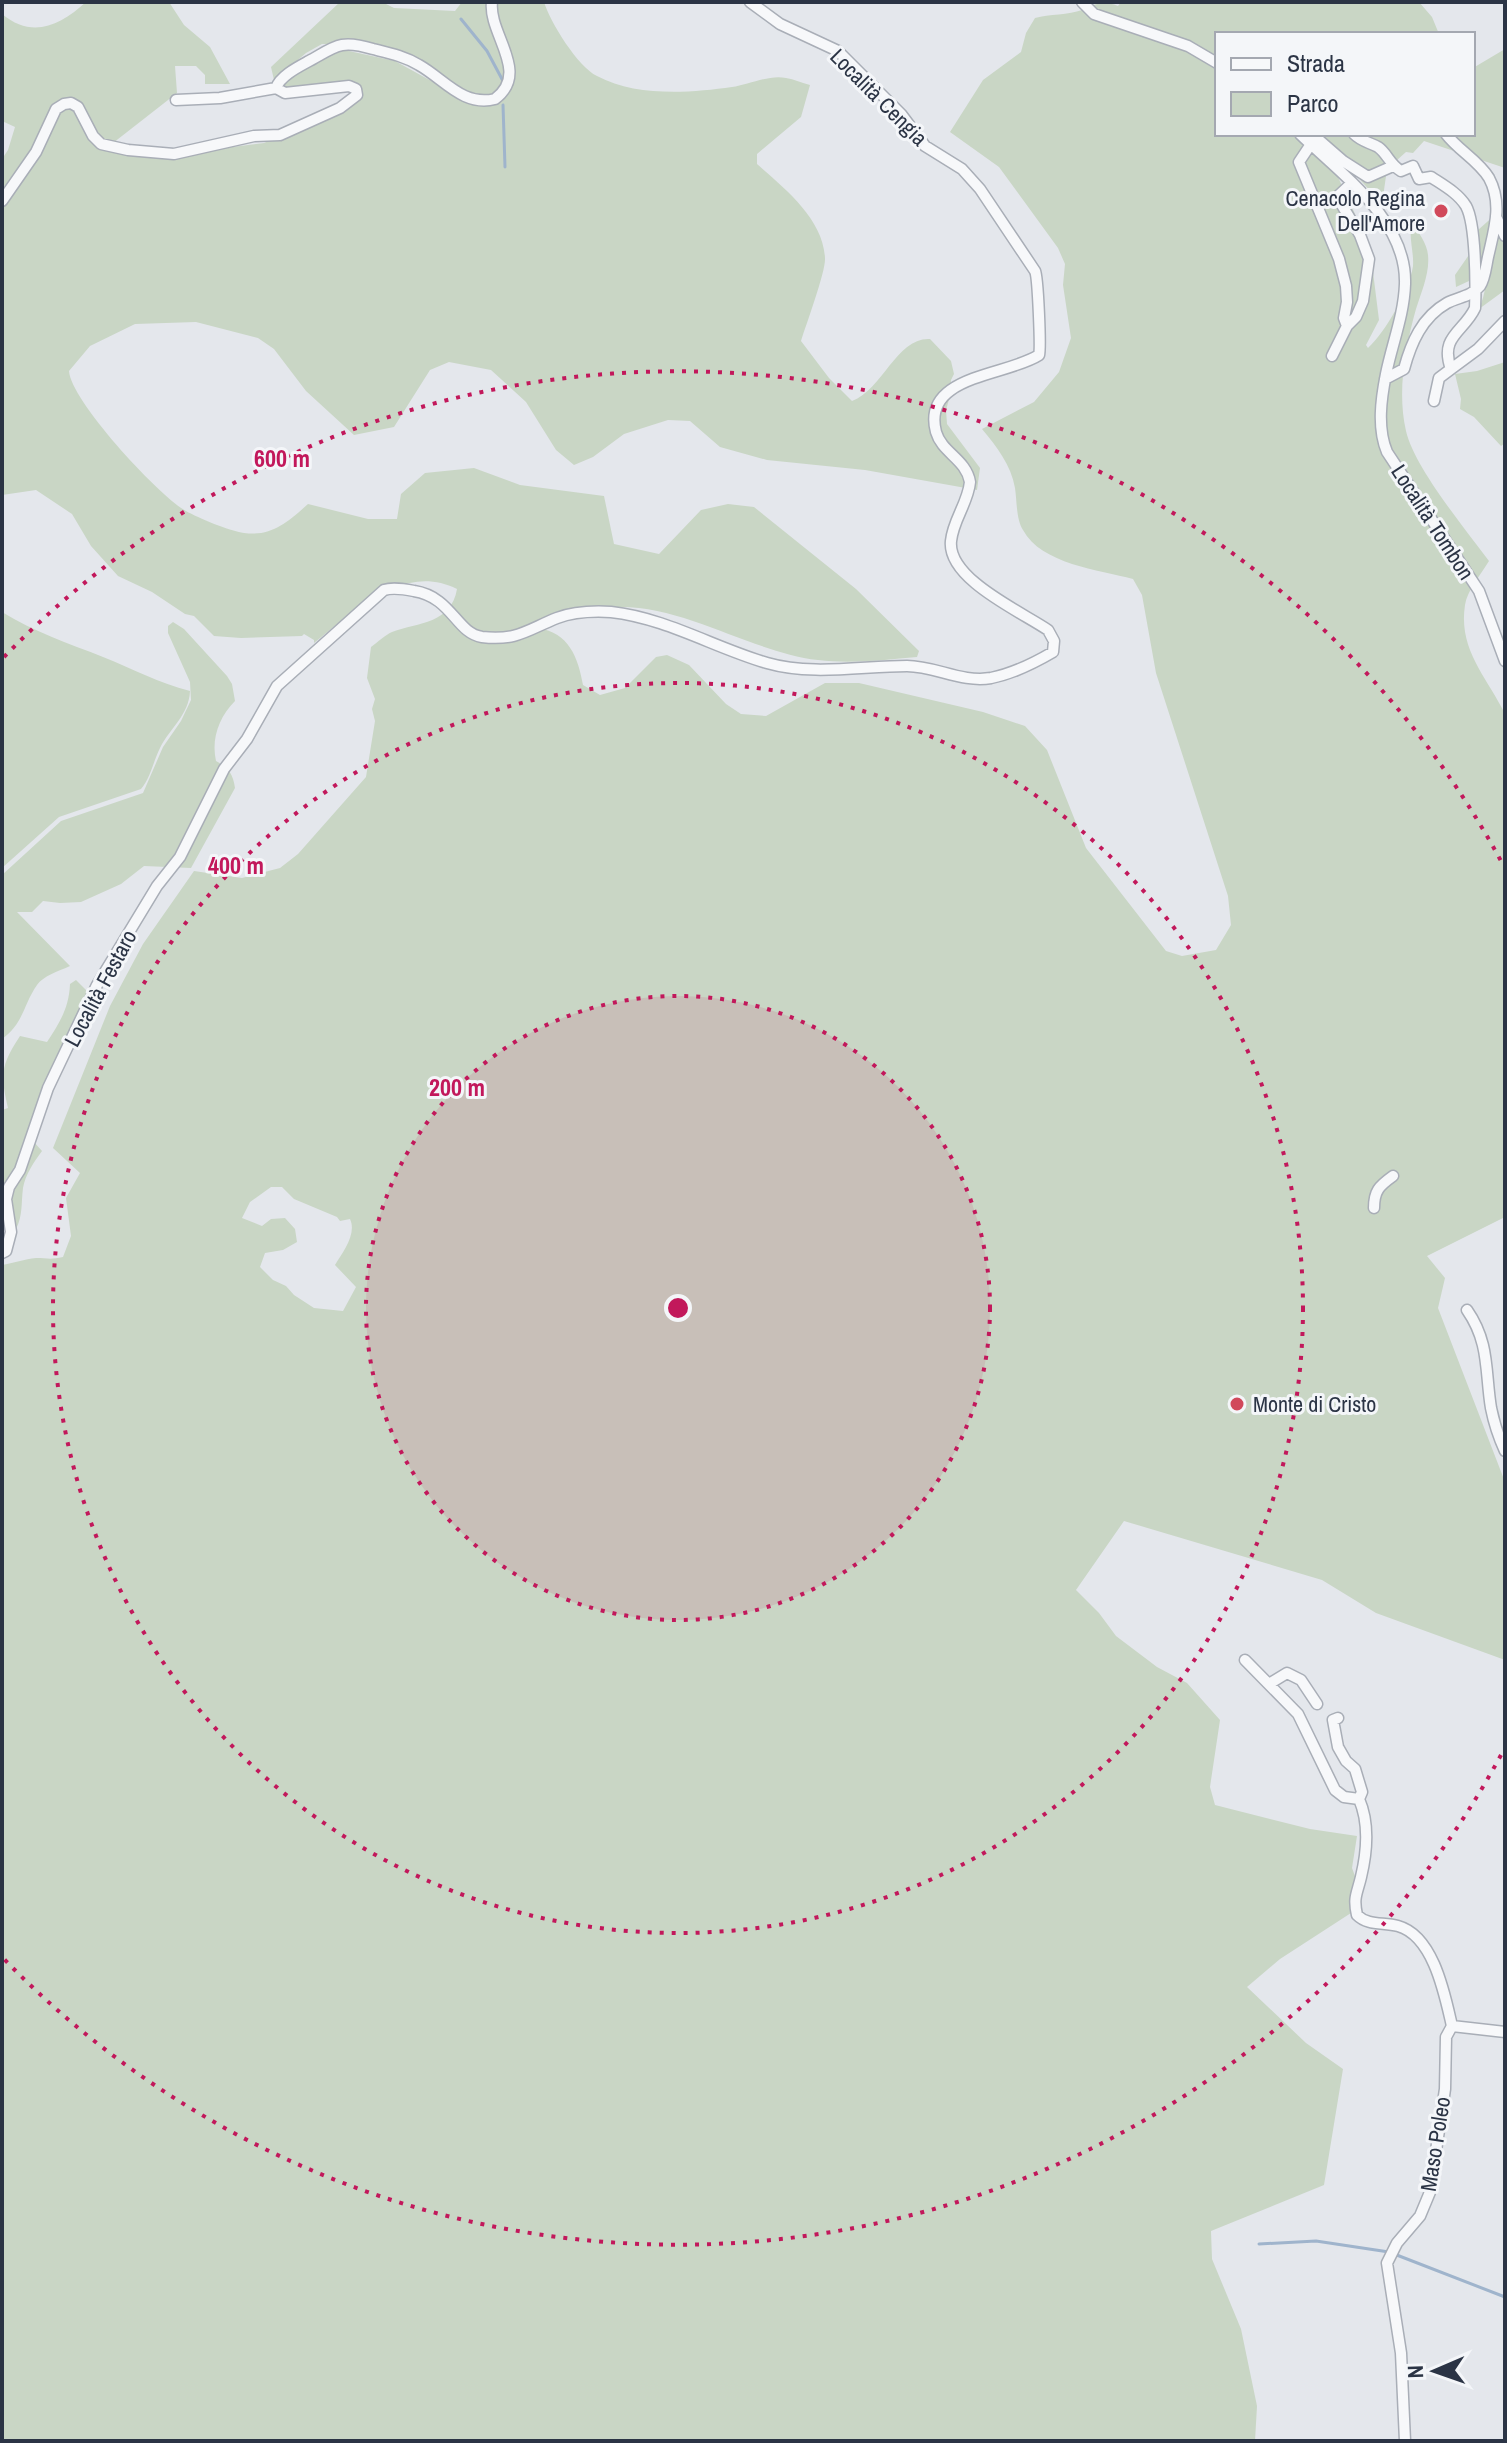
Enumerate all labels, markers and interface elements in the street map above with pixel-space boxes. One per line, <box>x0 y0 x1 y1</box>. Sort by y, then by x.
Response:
legend <box>1215 32 1475 136</box>
street label: Località Cengia <box>824 42 934 152</box>
text: Strada <box>1287 47 1345 79</box>
text: Parco <box>1287 87 1338 119</box>
place label: Cenacolo Regina Dell'Amore <box>1286 183 1425 238</box>
marker: Cenacolo Regina Dell'Amore <box>1432 202 1450 220</box>
text: 600 m <box>254 442 310 474</box>
street label: Località Tombon <box>1384 458 1482 586</box>
text: 400 m <box>208 849 264 881</box>
street label: Località Festaro <box>57 924 143 1052</box>
text: 200 m <box>429 1071 485 1103</box>
centre of rings <box>664 1294 692 1322</box>
place label: Monte di Cristo <box>1253 1389 1376 1419</box>
marker: Monte di Cristo <box>1228 1395 1246 1413</box>
street label: Maso Poleo <box>1413 2095 1457 2193</box>
north arrow <box>1395 2331 1475 2411</box>
text: N <box>1400 2365 1430 2379</box>

